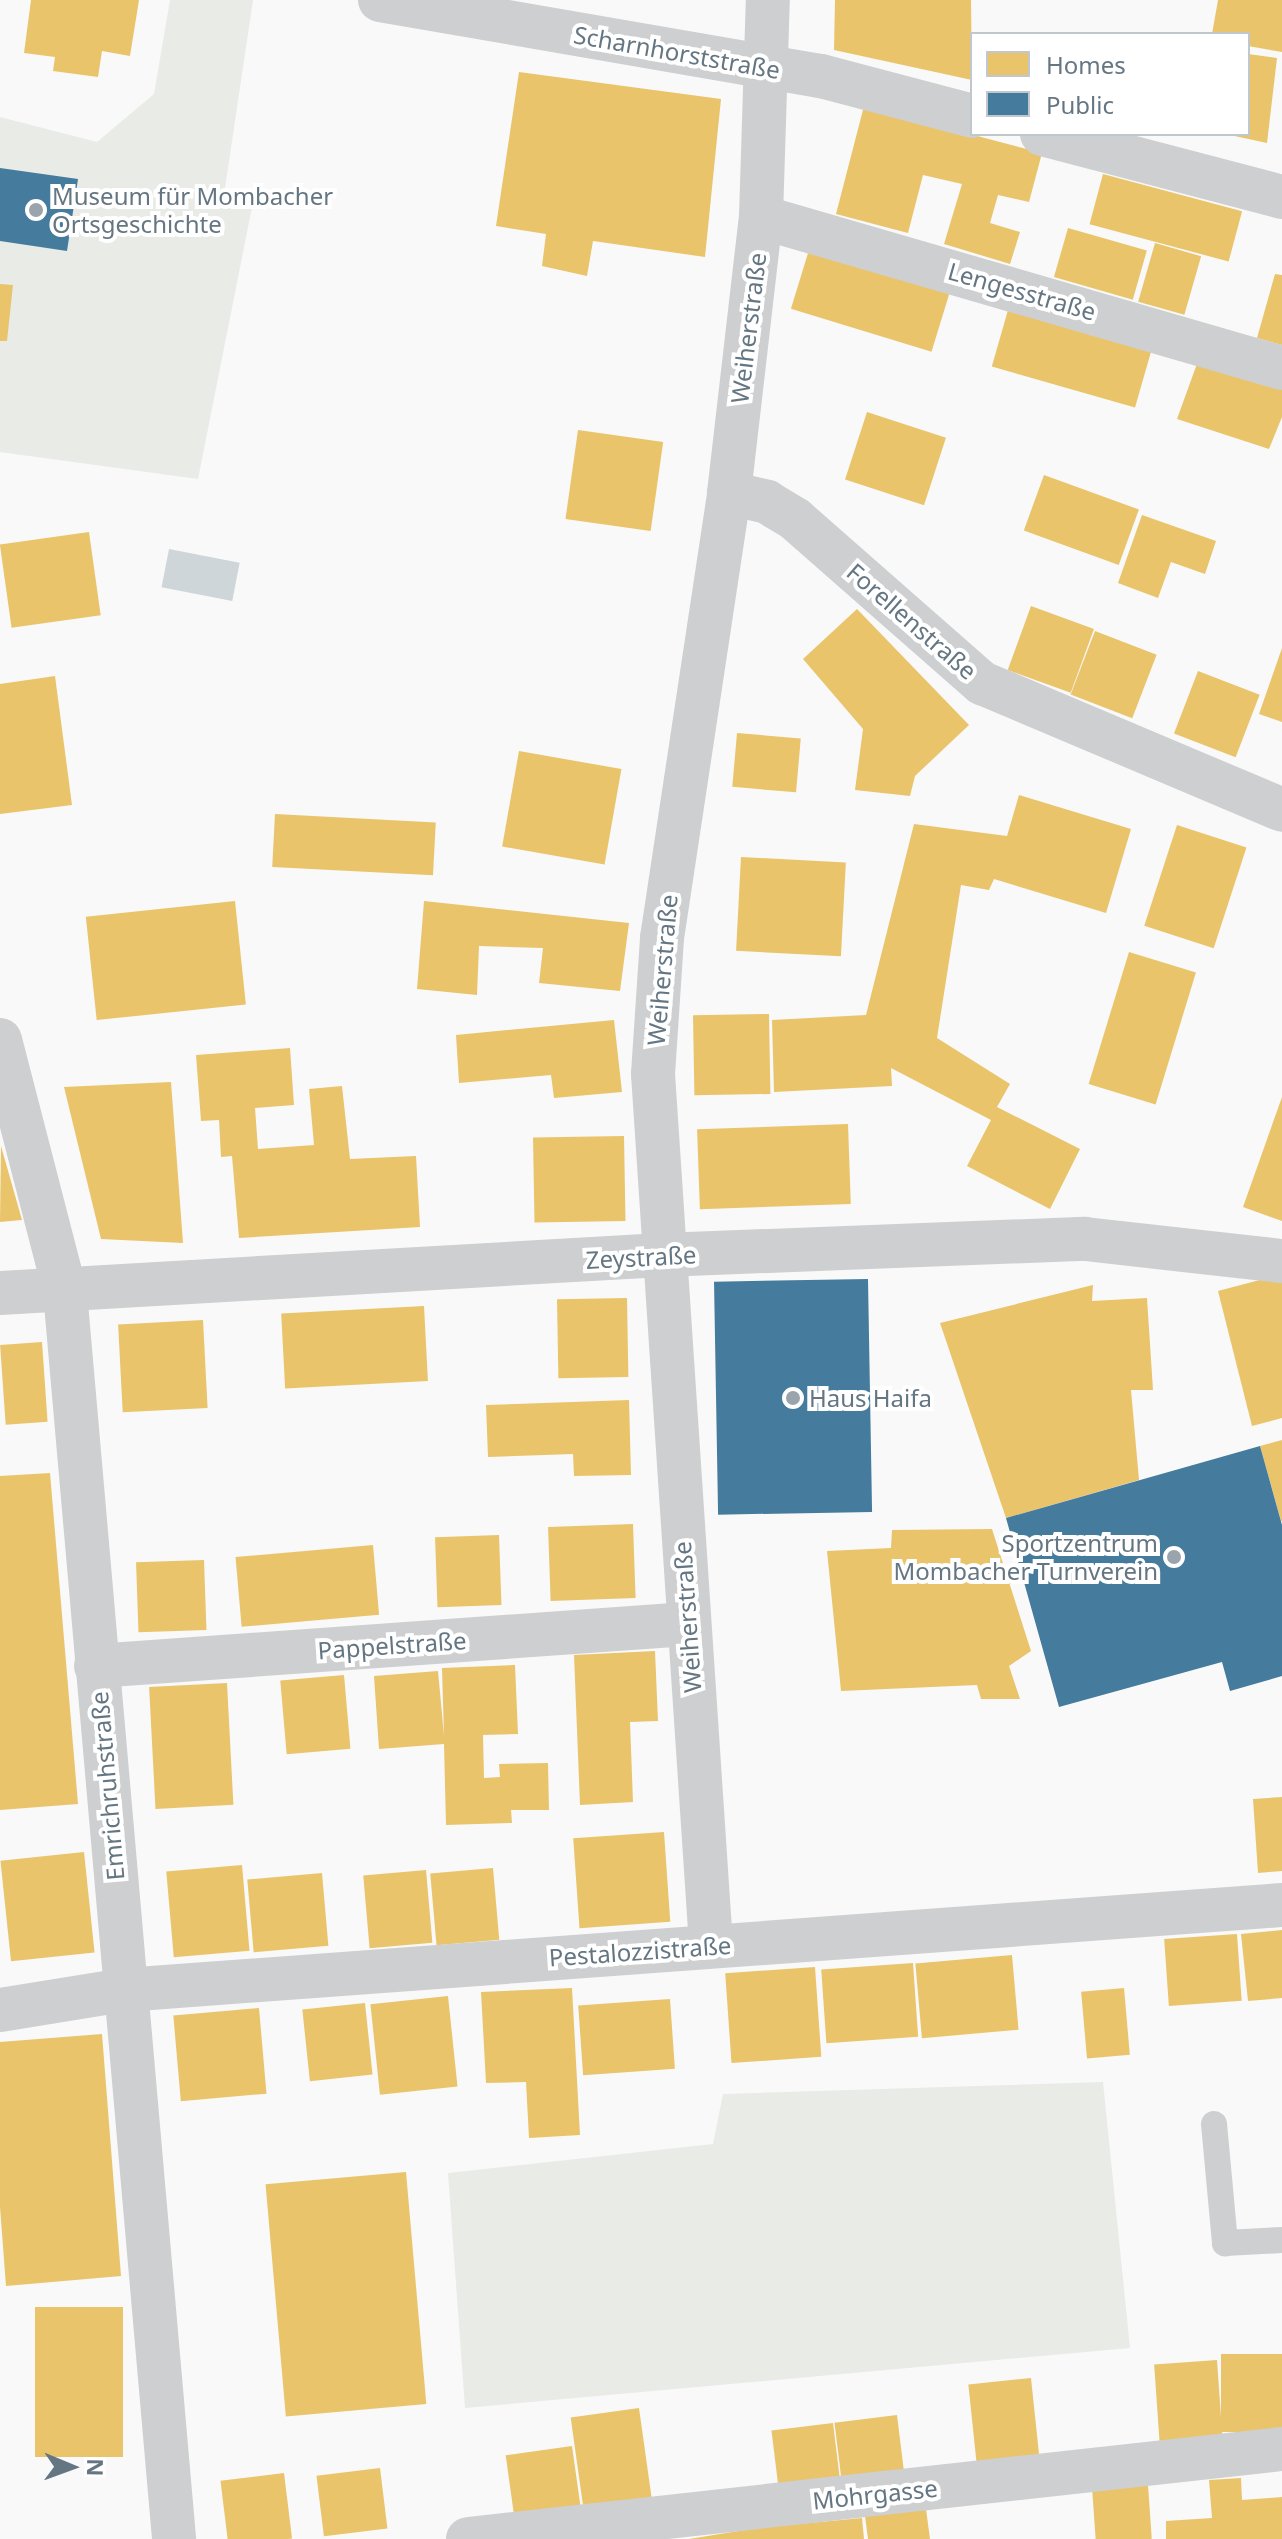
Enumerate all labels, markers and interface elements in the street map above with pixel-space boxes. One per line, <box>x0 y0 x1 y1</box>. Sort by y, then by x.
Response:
street label: Scharnhorststraße <box>572 20 782 84</box>
legend <box>970 32 1250 136</box>
text: Homes <box>1046 48 1126 81</box>
text: Public <box>1046 88 1114 121</box>
place label: Museum für Mombacher Ortsgeschichte <box>52 182 333 238</box>
marker: Museum für Mombacher Ortsgeschichte <box>27 201 45 219</box>
street label: Weiherstraße <box>724 251 772 405</box>
street label: Lengesstraße <box>945 256 1099 326</box>
street label: Forellenstraße <box>841 557 983 685</box>
street label: Weiherstraße <box>641 893 683 1047</box>
street label: Zeystraße <box>585 1240 697 1274</box>
place label: Haus Haifa <box>809 1384 932 1412</box>
marker: Haus Haifa <box>784 1389 802 1407</box>
place label: Sportzentrum Mombacher Turnverein <box>894 1529 1158 1585</box>
street label: Weiherstraße <box>667 1540 707 1694</box>
marker: Sportzentrum Mombacher Turnverein <box>1165 1548 1183 1566</box>
street label: Pappelstraße <box>317 1625 467 1665</box>
street label: Emrichruhstraße <box>84 1690 130 1882</box>
street label: Pestalozzistraße <box>548 1930 732 1972</box>
north arrow <box>32 2427 112 2507</box>
text: N <box>81 2458 111 2477</box>
street label: Mohrgasse <box>811 2473 939 2515</box>

